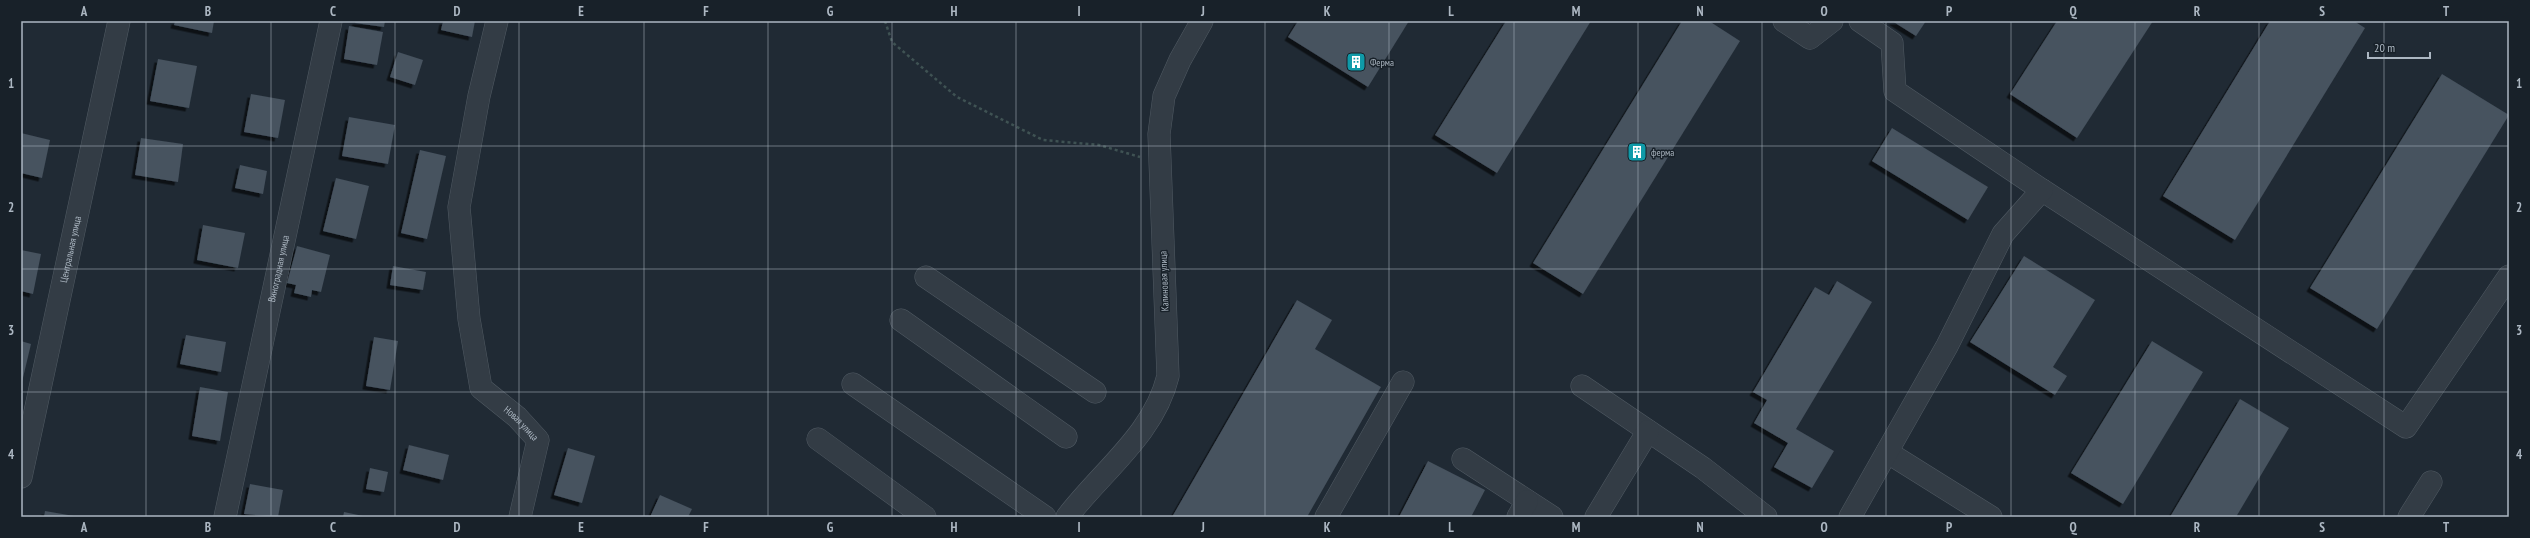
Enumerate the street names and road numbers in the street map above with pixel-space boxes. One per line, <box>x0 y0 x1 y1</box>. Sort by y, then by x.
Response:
street label: Центральная улица <box>56 215 83 284</box>
street label: Виноградная улица <box>265 234 292 303</box>
street label: Калиновая улица <box>1156 251 1172 311</box>
street label: Новая улица <box>501 403 542 443</box>

